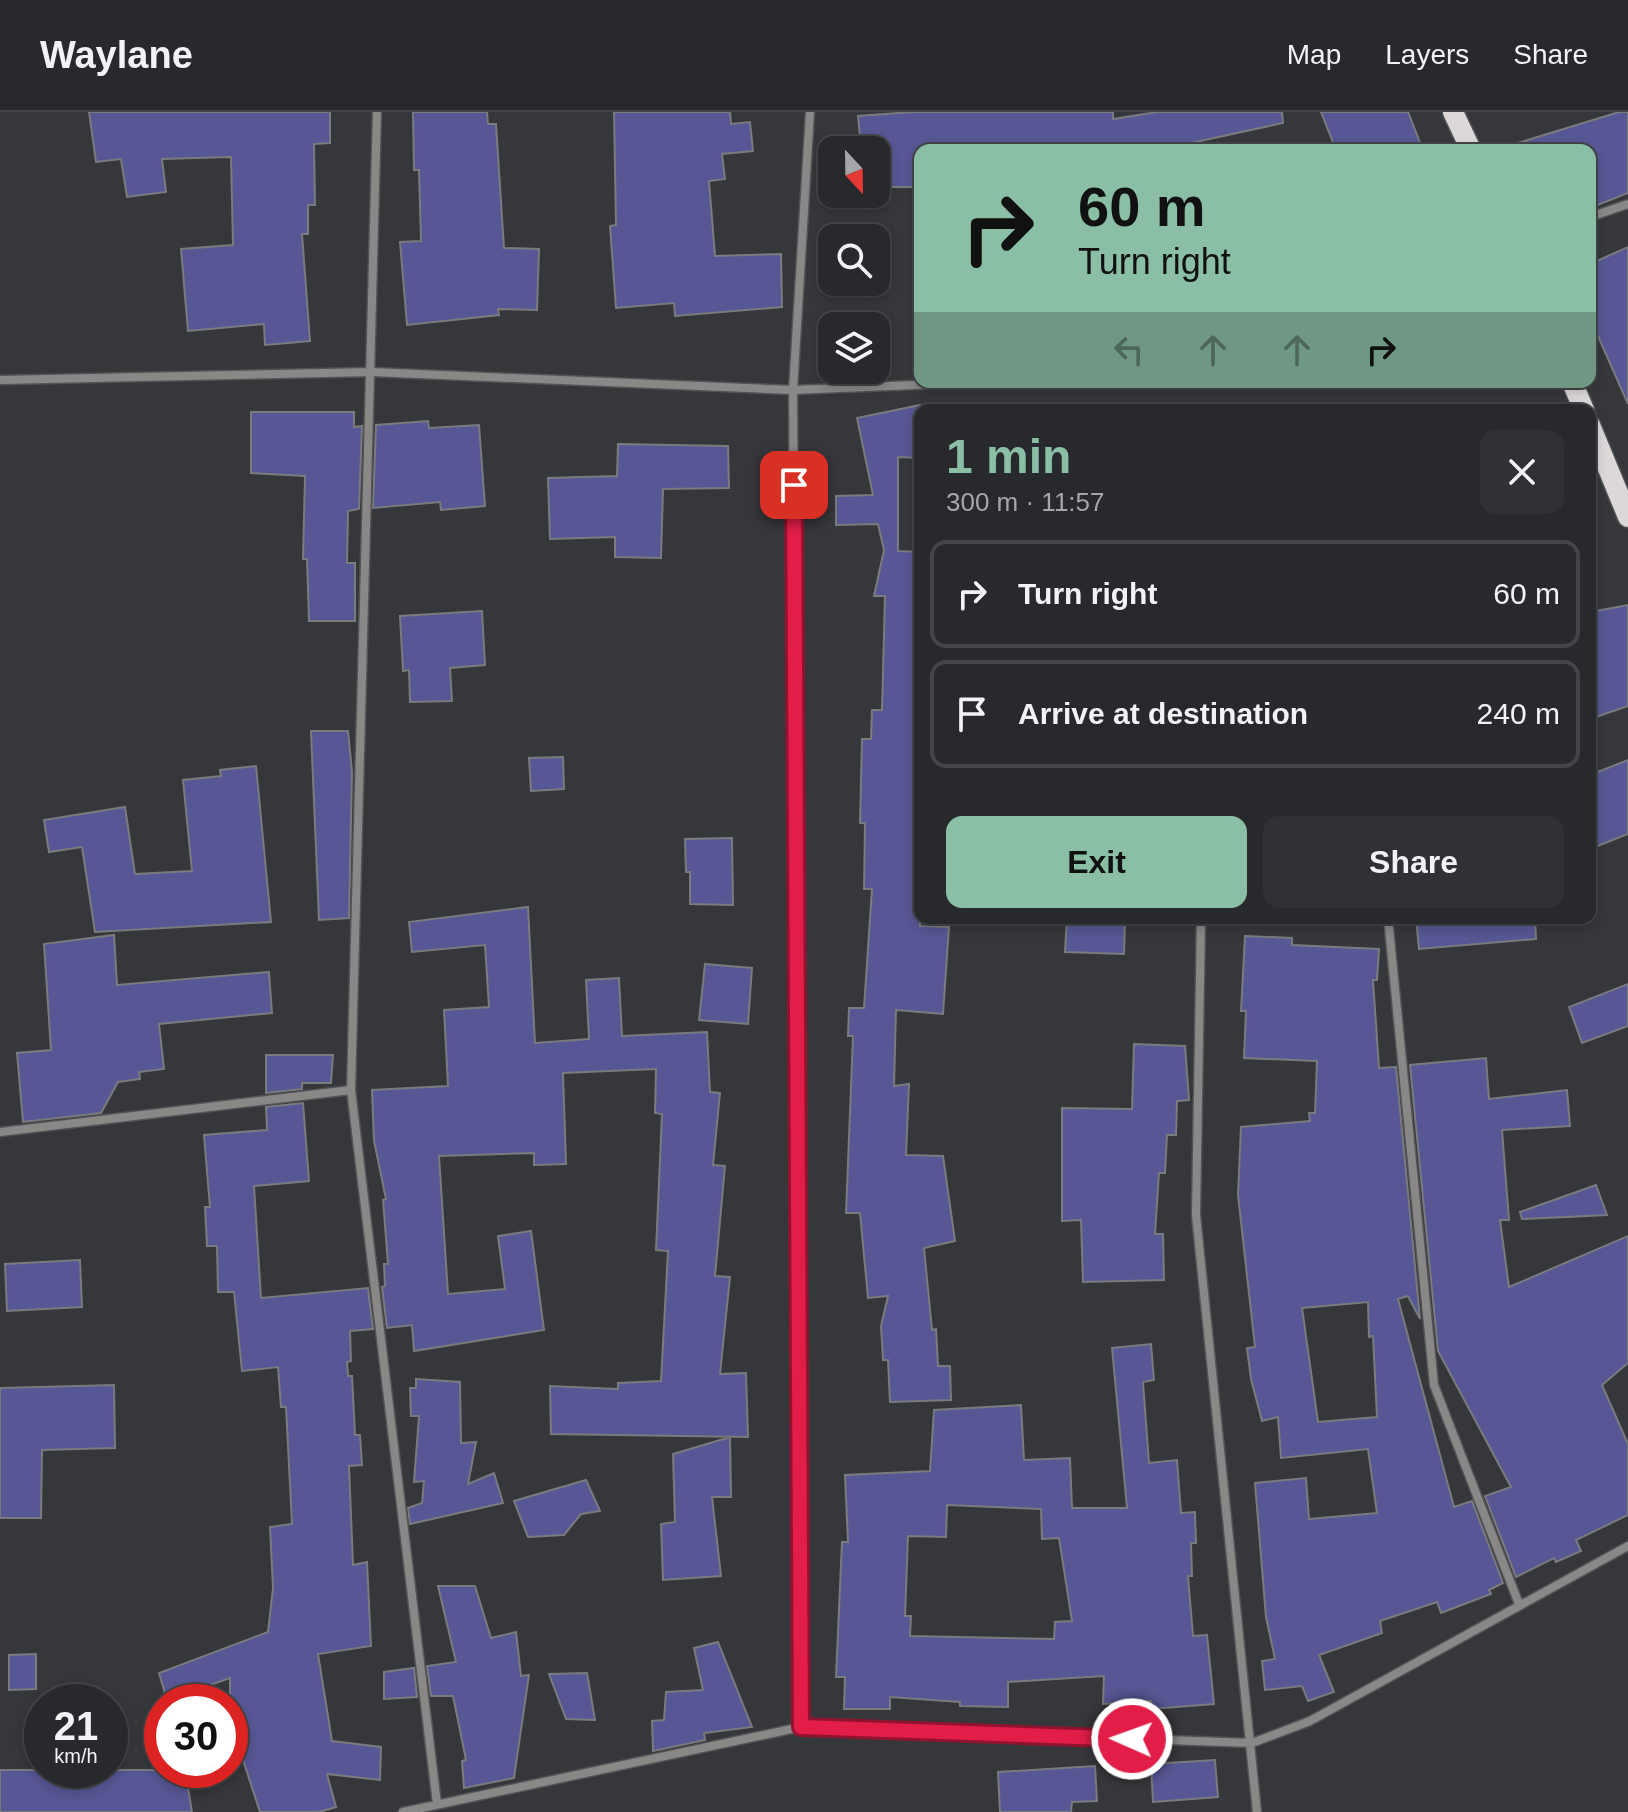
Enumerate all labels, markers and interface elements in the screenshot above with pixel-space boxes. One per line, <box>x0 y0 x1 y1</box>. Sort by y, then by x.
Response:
text: Waylane <box>40 34 193 76</box>
text: Map <box>1287 39 1341 70</box>
text: Layers <box>1385 39 1469 70</box>
text: Share <box>1513 39 1588 70</box>
north arrow <box>818 136 890 208</box>
map controls <box>818 136 890 384</box>
text: 60 m <box>1078 175 1206 238</box>
icon: right <box>946 176 1050 280</box>
button: search <box>818 224 890 296</box>
text: Turn right <box>1078 241 1231 282</box>
button: layers <box>818 312 890 384</box>
icon: left <box>1107 328 1151 372</box>
icon: ahead <box>1191 328 1235 372</box>
icon: ahead <box>1275 328 1319 372</box>
icon: right <box>1359 328 1403 372</box>
text: 1 min <box>946 430 1071 483</box>
button: close <box>1480 430 1564 514</box>
pin <box>760 451 828 519</box>
icon: arrive <box>772 463 816 507</box>
text: 300 m · 11:57 <box>946 487 1105 517</box>
icon: right <box>950 572 994 616</box>
text: Turn right <box>1018 577 1157 610</box>
text: 60 m <box>1493 577 1560 610</box>
icon: arrive <box>950 692 994 736</box>
text: Arrive at destination <box>1018 697 1308 730</box>
text: 240 m <box>1477 697 1560 730</box>
button: Exit <box>946 816 1247 908</box>
button: Share <box>1263 816 1564 908</box>
speed limit sign: 30 <box>144 1684 248 1788</box>
position arrow <box>1090 1697 1174 1781</box>
text: 21 <box>54 1704 98 1748</box>
text: km/h <box>54 1745 98 1767</box>

